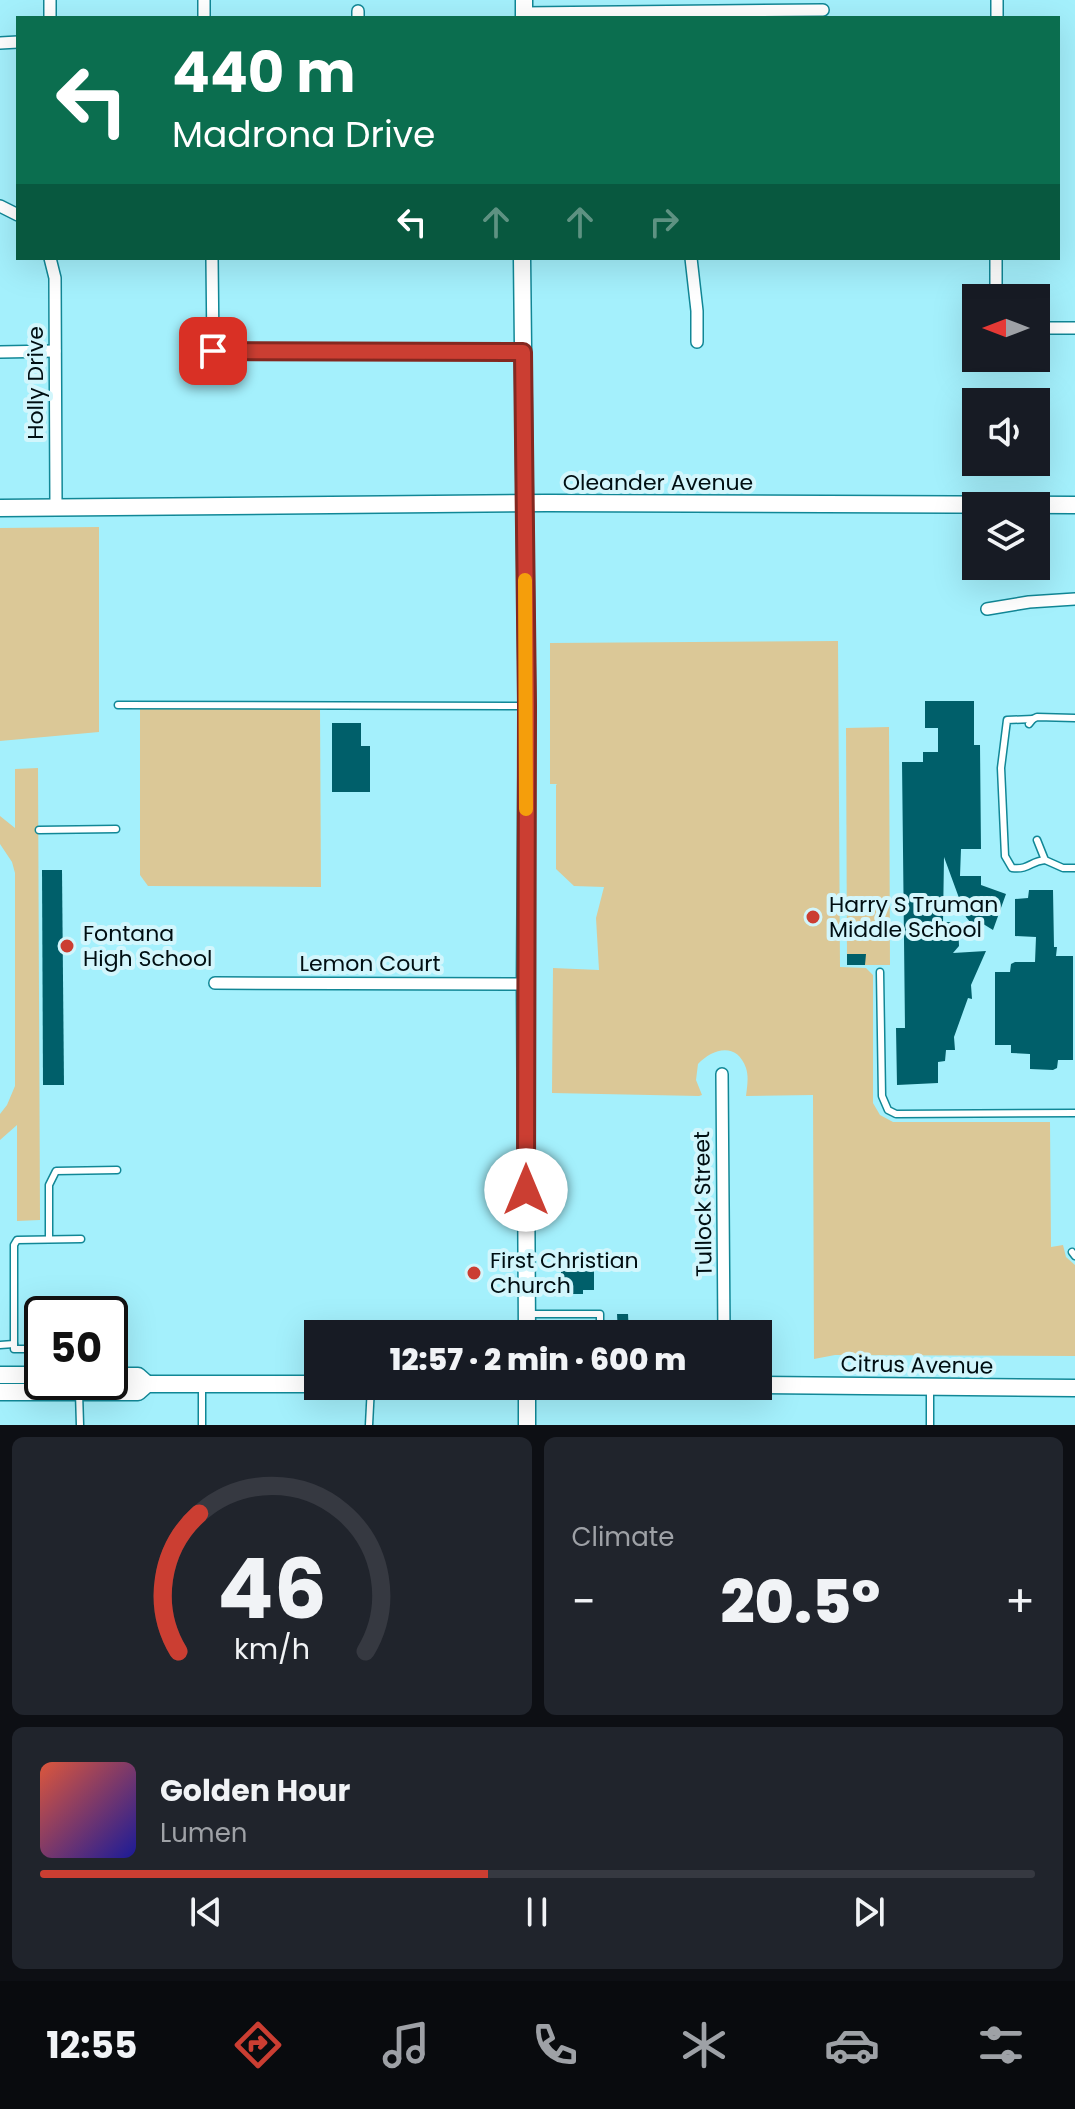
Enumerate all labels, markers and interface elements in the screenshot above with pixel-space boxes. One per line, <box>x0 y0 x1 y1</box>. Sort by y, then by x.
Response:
text: 440 m <box>172 33 356 112</box>
icon: left <box>40 48 144 152</box>
text: Madrona Drive <box>172 109 435 160</box>
icon: left <box>390 200 434 244</box>
icon: ahead <box>474 200 518 244</box>
icon: ahead <box>558 200 602 244</box>
icon: right <box>642 200 686 244</box>
north arrow <box>962 284 1050 372</box>
map controls <box>962 284 1050 580</box>
pin <box>179 317 247 385</box>
street label: Holly Drive <box>20 326 51 440</box>
icon: arrive <box>191 329 235 373</box>
button: sound <box>962 388 1050 476</box>
street label: Oleander Avenue <box>563 467 753 498</box>
button: layers <box>962 492 1050 580</box>
place label: Harry S Truman Middle School <box>829 889 998 945</box>
marker: Harry S Truman Middle School <box>804 908 822 926</box>
place label: Fontana High School <box>83 918 212 974</box>
marker: Fontana High School <box>58 937 76 955</box>
street label: Lemon Court <box>299 948 441 979</box>
street label: Tullock Street <box>686 1131 720 1277</box>
position arrow <box>484 1148 568 1232</box>
place label: First Christian Church <box>490 1245 639 1301</box>
marker: First Christian Church <box>465 1264 483 1282</box>
speed limit sign: 50 <box>24 1296 128 1400</box>
text: 12:57 · 2 min · 600 m <box>390 1338 686 1381</box>
street label: Citrus Avenue <box>840 1348 994 1382</box>
text: Climate <box>572 1519 674 1555</box>
text: 46 <box>217 1531 326 1647</box>
text: 20.5° <box>720 1560 880 1644</box>
text: − <box>572 1571 596 1632</box>
text: + <box>1005 1571 1035 1632</box>
text: km/h <box>234 1629 310 1669</box>
text: Golden Hour <box>160 1769 350 1812</box>
text: Lumen <box>160 1815 247 1851</box>
icon: previous <box>184 1890 228 1934</box>
icon: pause <box>515 1890 559 1934</box>
icon: next <box>847 1890 891 1934</box>
icon: directions <box>230 2017 286 2073</box>
icon: music <box>378 2017 434 2073</box>
icon: phone <box>527 2017 583 2073</box>
icon: climate <box>676 2017 732 2073</box>
icon: car <box>824 2017 880 2073</box>
icon: filters <box>973 2017 1029 2073</box>
text: 12:55 <box>46 2020 137 2071</box>

